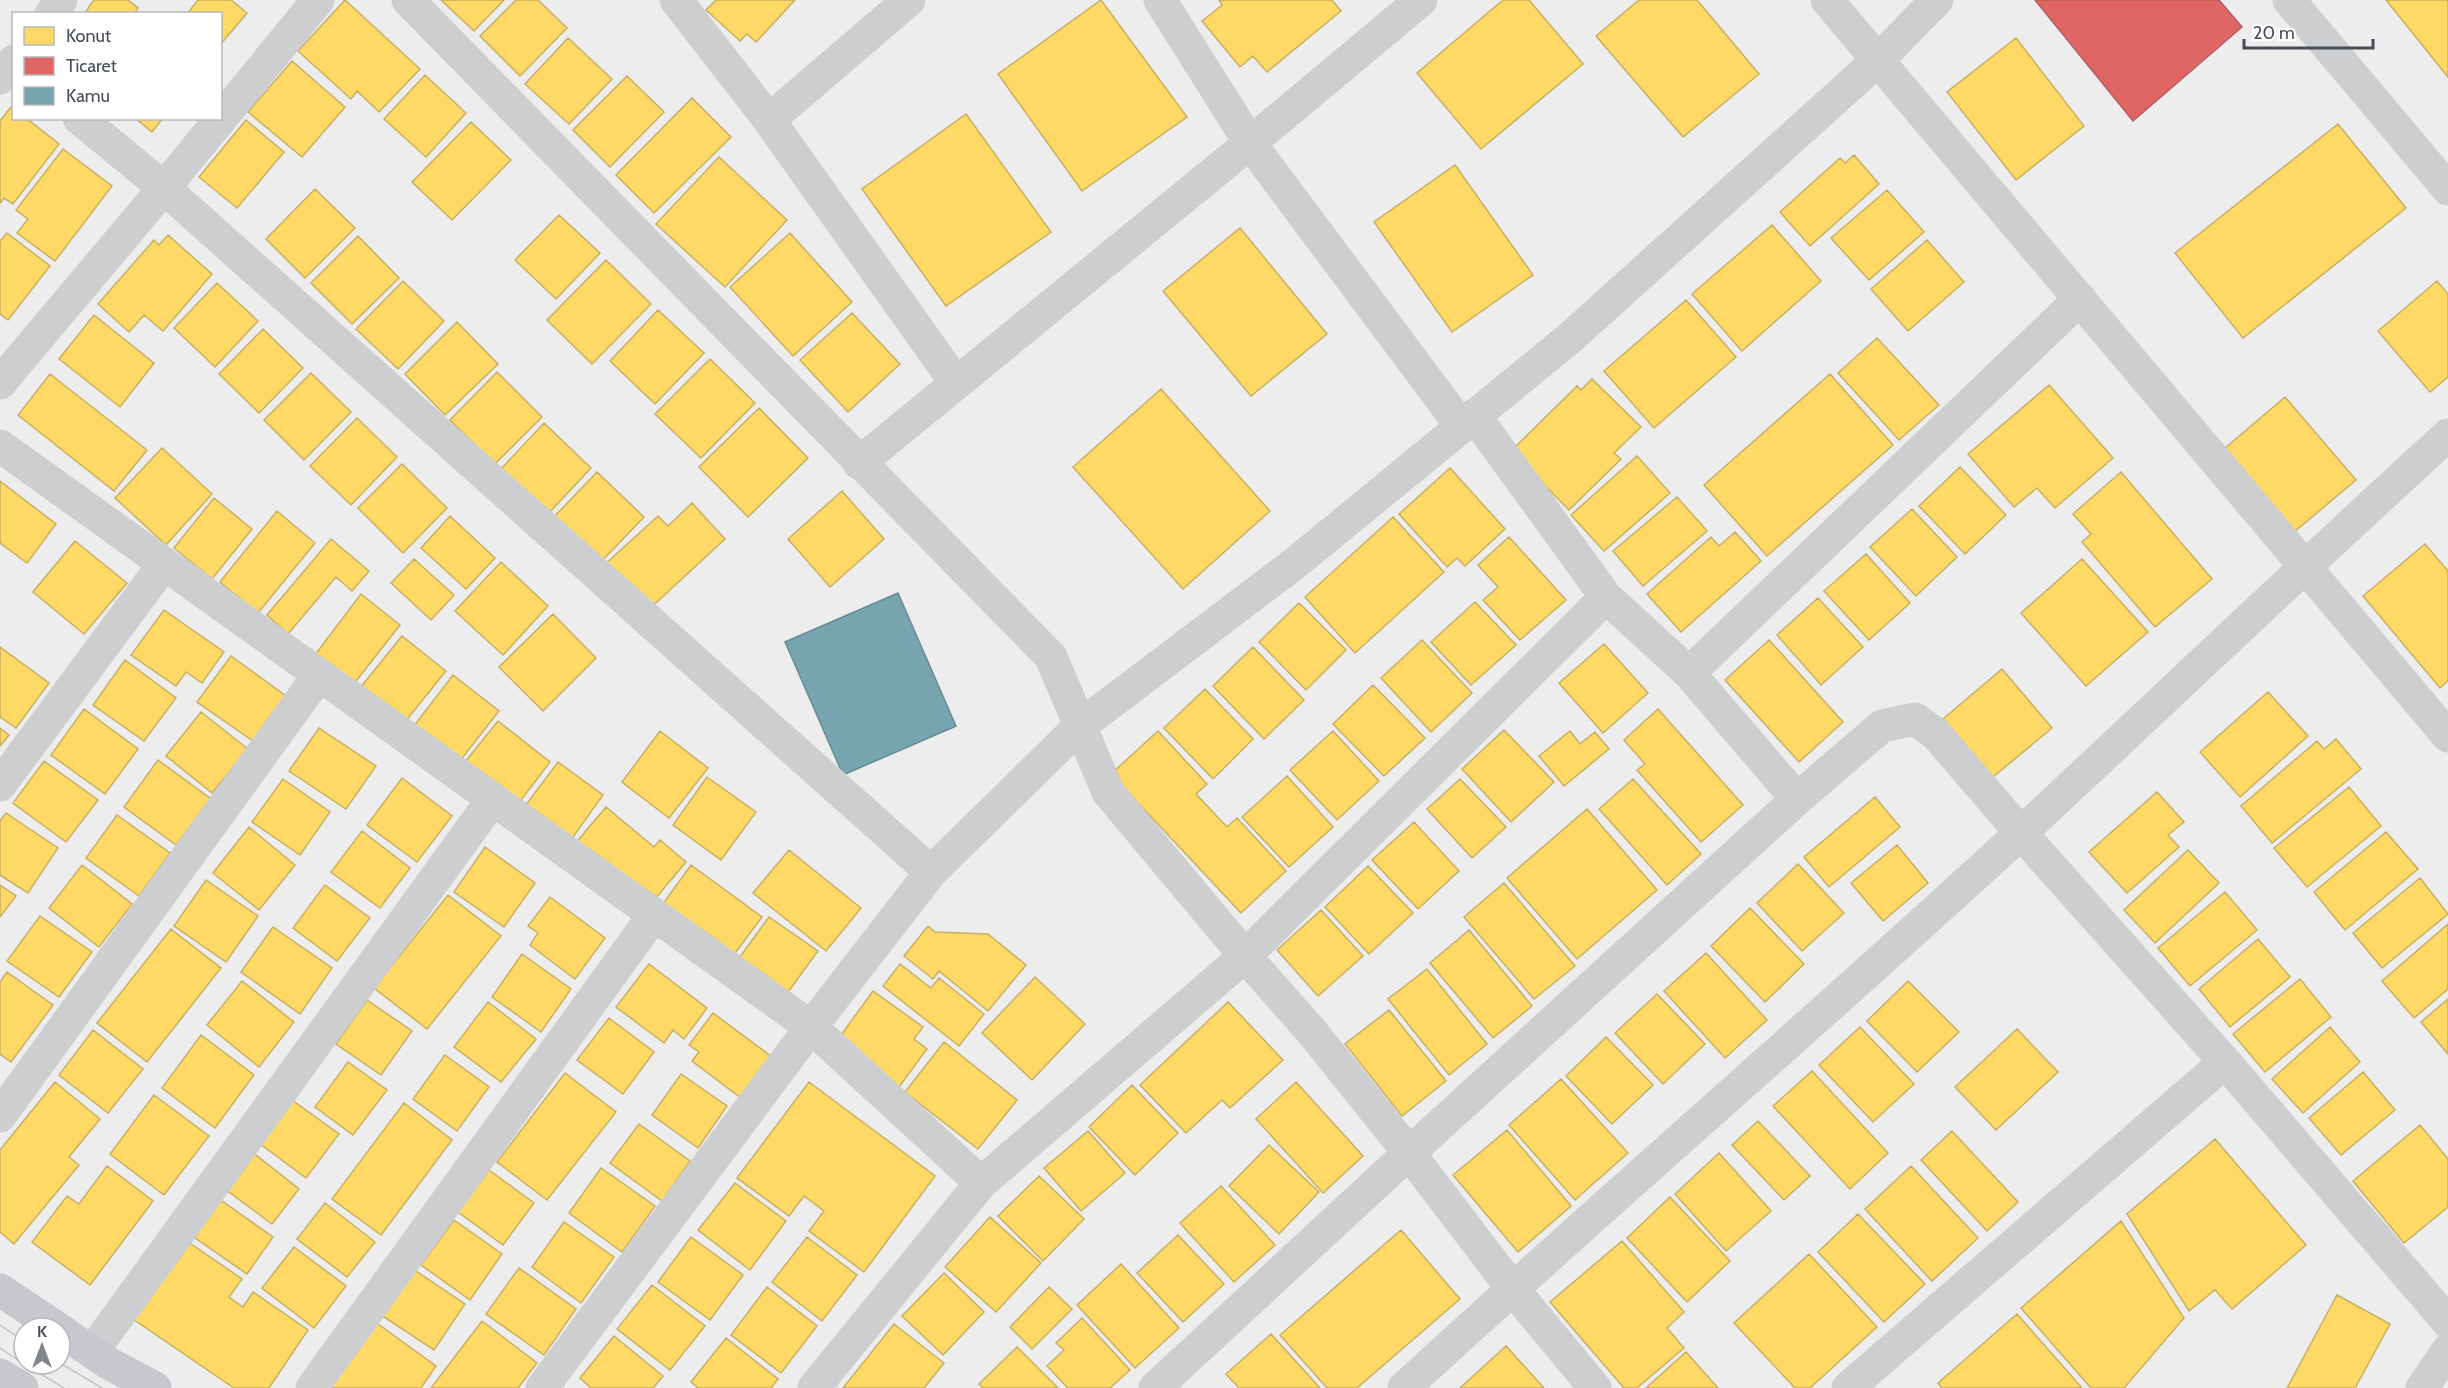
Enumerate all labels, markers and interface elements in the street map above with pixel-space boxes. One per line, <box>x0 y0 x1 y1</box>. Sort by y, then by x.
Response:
legend <box>12 12 222 120</box>
scale bar <box>2244 12 2373 50</box>
text: 20 m <box>2253 22 2295 44</box>
text: Konut <box>66 25 111 47</box>
text: Ticaret <box>66 55 117 77</box>
text: Kamu <box>66 85 110 107</box>
north arrow <box>12 1316 72 1376</box>
text: K <box>37 1322 47 1341</box>

